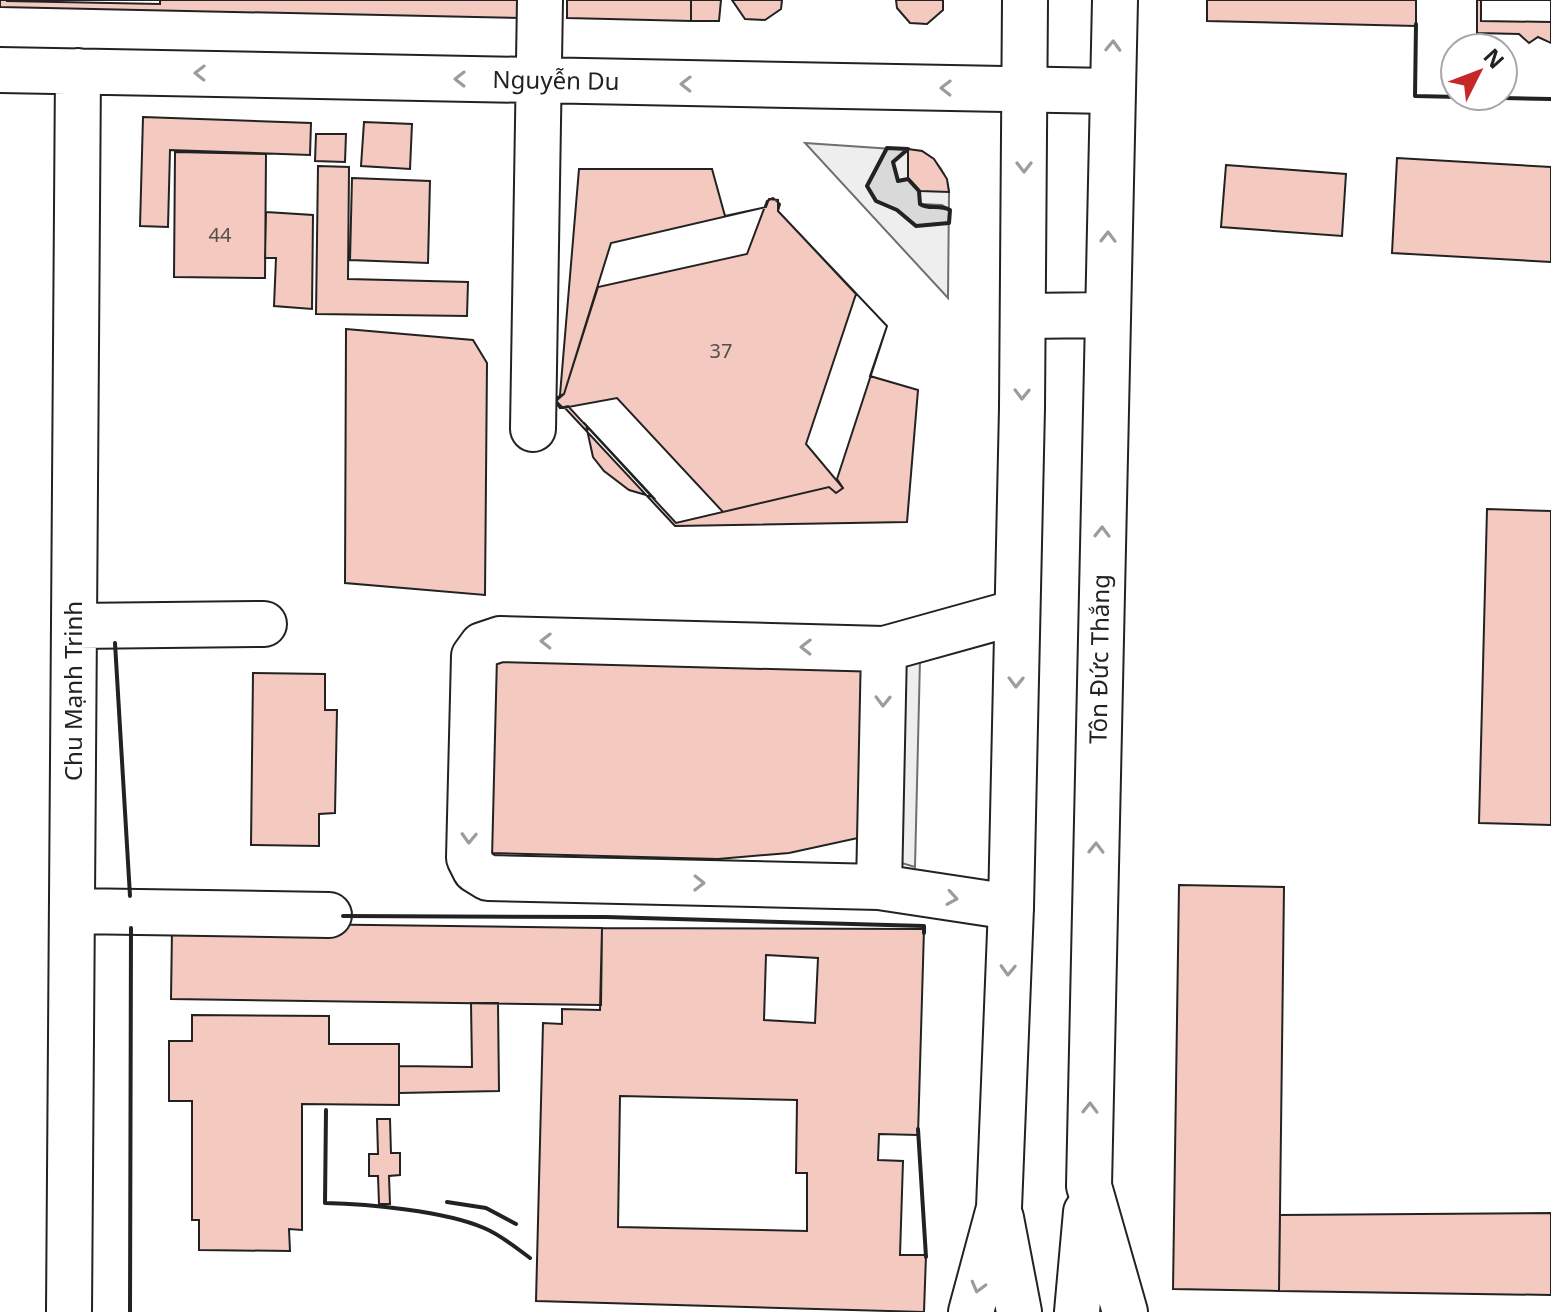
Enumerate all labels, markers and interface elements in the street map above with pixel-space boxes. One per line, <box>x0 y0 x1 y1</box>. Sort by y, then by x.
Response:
north arrow <box>1439 32 1519 112</box>
one-way arrow <box>1105 39 1122 52</box>
text: N <box>1477 41 1512 75</box>
street label: Nguyễn Du <box>492 62 620 97</box>
one-way arrow <box>193 65 206 82</box>
one-way arrow <box>453 71 466 88</box>
one-way arrow <box>679 75 692 93</box>
one-way arrow <box>939 79 952 97</box>
one-way arrow <box>1015 161 1033 174</box>
house number: 44 <box>209 221 232 248</box>
one-way arrow <box>1100 230 1117 243</box>
house number: 37 <box>710 337 732 364</box>
one-way arrow <box>1014 388 1031 401</box>
one-way arrow <box>1094 525 1111 538</box>
street label: Tôn Đức Thắng <box>1081 574 1116 744</box>
street label: Chu Mạnh Trinh <box>56 601 89 781</box>
one-way arrow <box>539 632 552 649</box>
one-way arrow <box>799 639 812 656</box>
one-way arrow <box>1007 676 1025 689</box>
one-way arrow <box>874 695 892 708</box>
one-way arrow <box>461 832 478 845</box>
one-way arrow <box>1087 841 1104 854</box>
one-way arrow <box>693 874 706 891</box>
one-way arrow <box>946 889 959 906</box>
one-way arrow <box>1000 964 1017 977</box>
one-way arrow <box>1082 1101 1099 1114</box>
one-way arrow <box>970 1279 987 1293</box>

